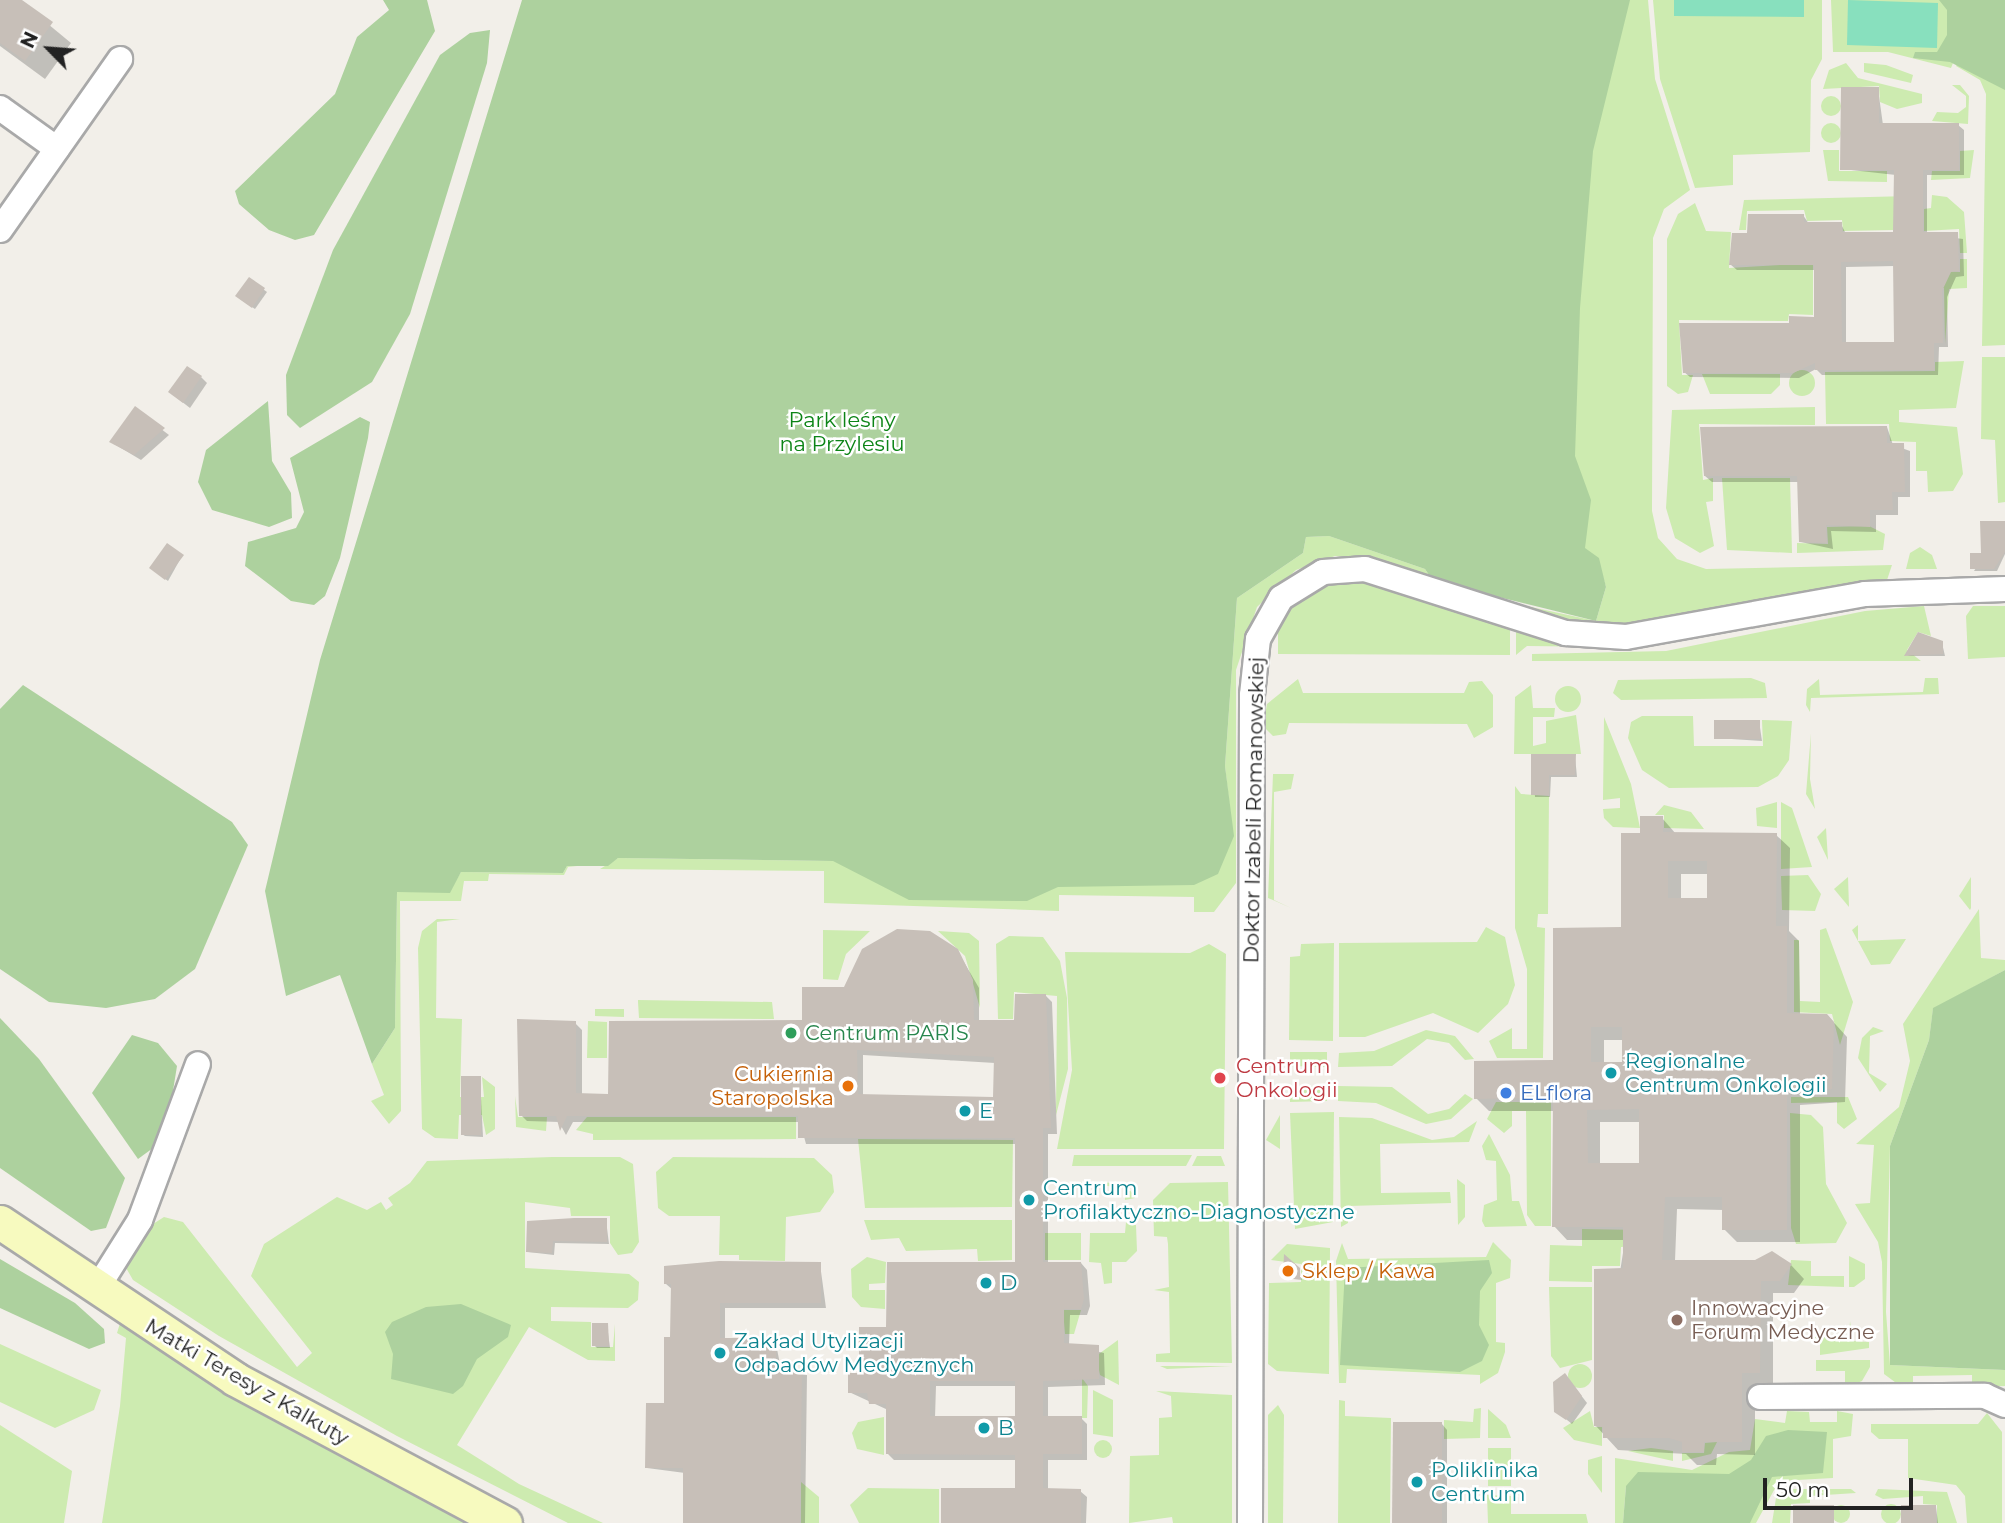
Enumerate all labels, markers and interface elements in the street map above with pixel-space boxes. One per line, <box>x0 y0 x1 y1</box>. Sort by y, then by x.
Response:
north arrow <box>14 14 84 84</box>
text: N <box>16 28 43 52</box>
park label: Park leśny na Przylesiu <box>779 407 905 457</box>
street label: Doktor Izabeli Romanowskiej <box>1239 656 1269 964</box>
place label: Centrum PARIS <box>805 1020 969 1046</box>
marker: Centrum PARIS <box>783 1025 799 1041</box>
place label: Regionalne Centrum Onkologii <box>1625 1048 1827 1098</box>
place label: Centrum Onkologii <box>1236 1053 1338 1103</box>
place label: Cukiernia Staropolska <box>711 1061 834 1111</box>
marker: Regionalne Centrum Onkologii <box>1603 1065 1619 1081</box>
marker: Centrum Onkologii <box>1210 1068 1230 1088</box>
marker: Cukiernia Staropolska <box>840 1078 856 1094</box>
place label: ELflora <box>1520 1080 1592 1106</box>
marker: ELflora <box>1498 1085 1514 1101</box>
place label: E <box>979 1098 993 1124</box>
marker: E <box>957 1103 973 1119</box>
place label: Centrum Profilaktyczno-Diagnostyczne <box>1043 1175 1355 1225</box>
marker: Centrum Profilaktyczno-Diagnostyczne <box>1021 1192 1037 1208</box>
place label: Sklep / Kawa <box>1302 1258 1435 1284</box>
marker: Sklep / Kawa <box>1280 1263 1296 1279</box>
place label: D <box>1000 1270 1017 1296</box>
marker: D <box>978 1275 994 1291</box>
place label: Innowacyjne Forum Medyczne <box>1691 1295 1875 1345</box>
marker: Innowacyjne Forum Medyczne <box>1669 1312 1685 1328</box>
street label: Matki Teresy z Kalkuty <box>141 1313 353 1451</box>
place label: Zakład Utylizacji Odpadów Medycznych <box>734 1328 975 1378</box>
marker: Zakład Utylizacji Odpadów Medycznych <box>712 1345 728 1361</box>
place label: B <box>998 1415 1014 1441</box>
marker: B <box>976 1420 992 1436</box>
place label: Poliklinika Centrum <box>1431 1457 1539 1507</box>
scale bar <box>1767 1464 1918 1508</box>
marker: Poliklinika Centrum <box>1409 1474 1425 1490</box>
text: 50 m <box>1776 1477 1830 1502</box>

